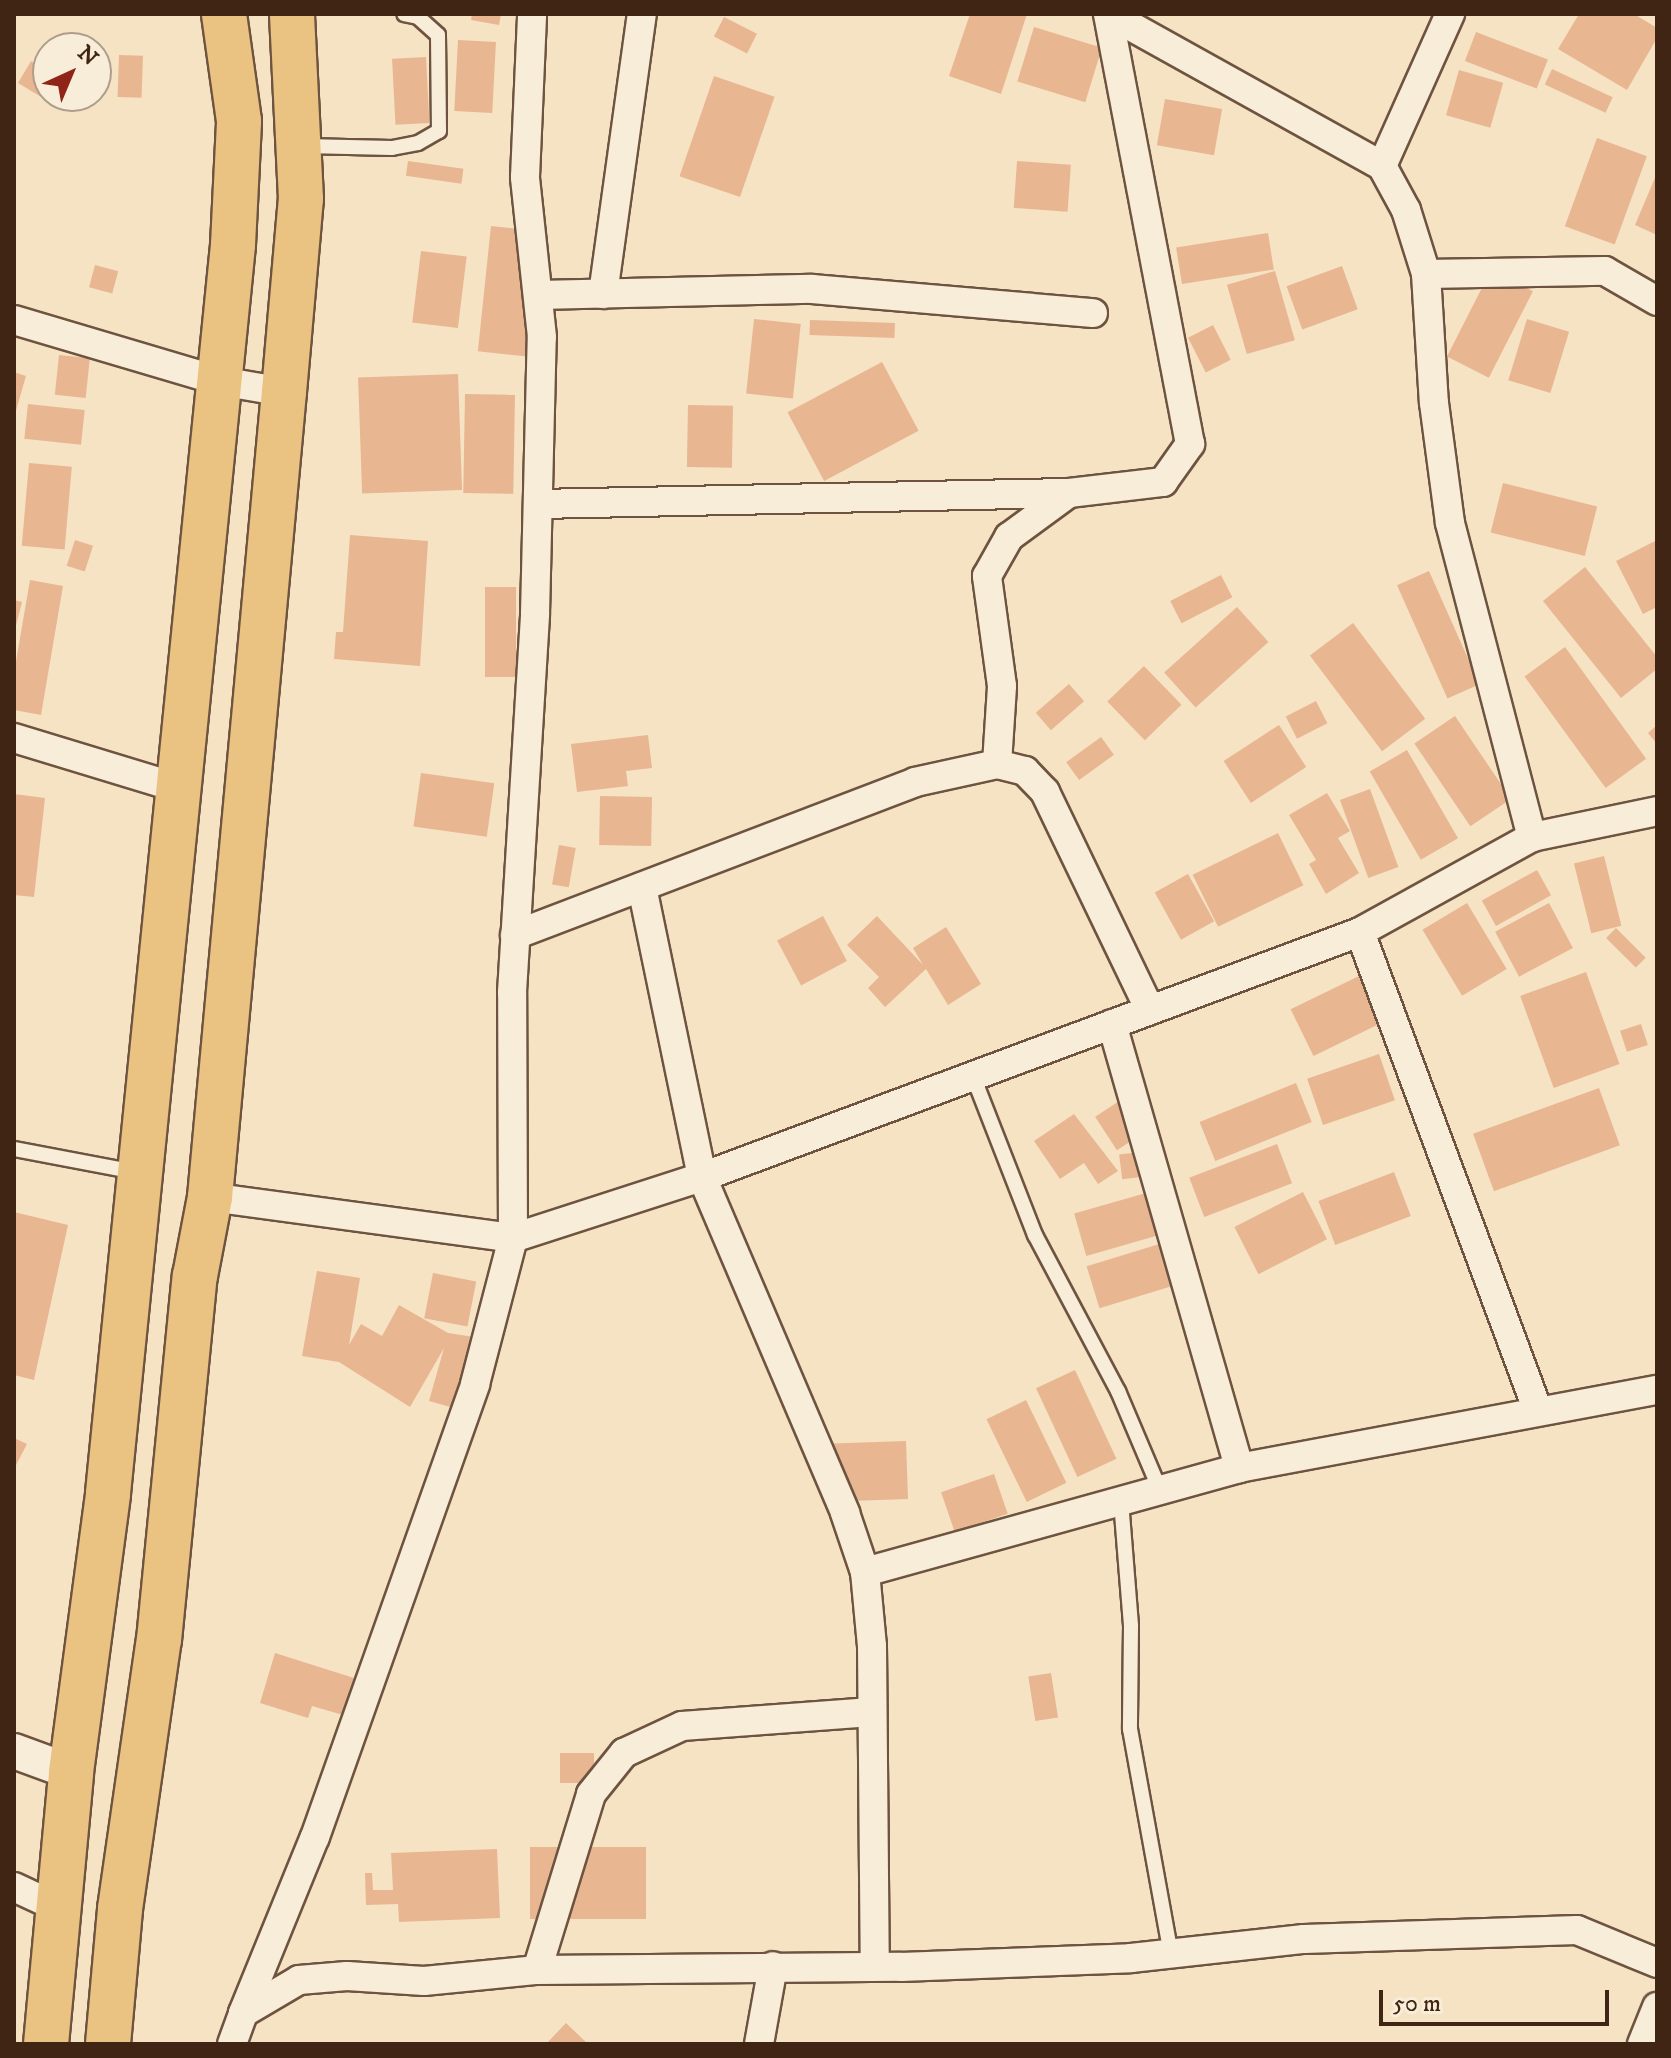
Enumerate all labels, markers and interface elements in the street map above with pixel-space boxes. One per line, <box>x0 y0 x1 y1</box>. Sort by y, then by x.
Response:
north arrow <box>32 32 112 112</box>
text: N <box>72 40 104 72</box>
scale bar <box>1383 1974 1613 2024</box>
text: 50 m <box>1393 1989 1441 2019</box>

